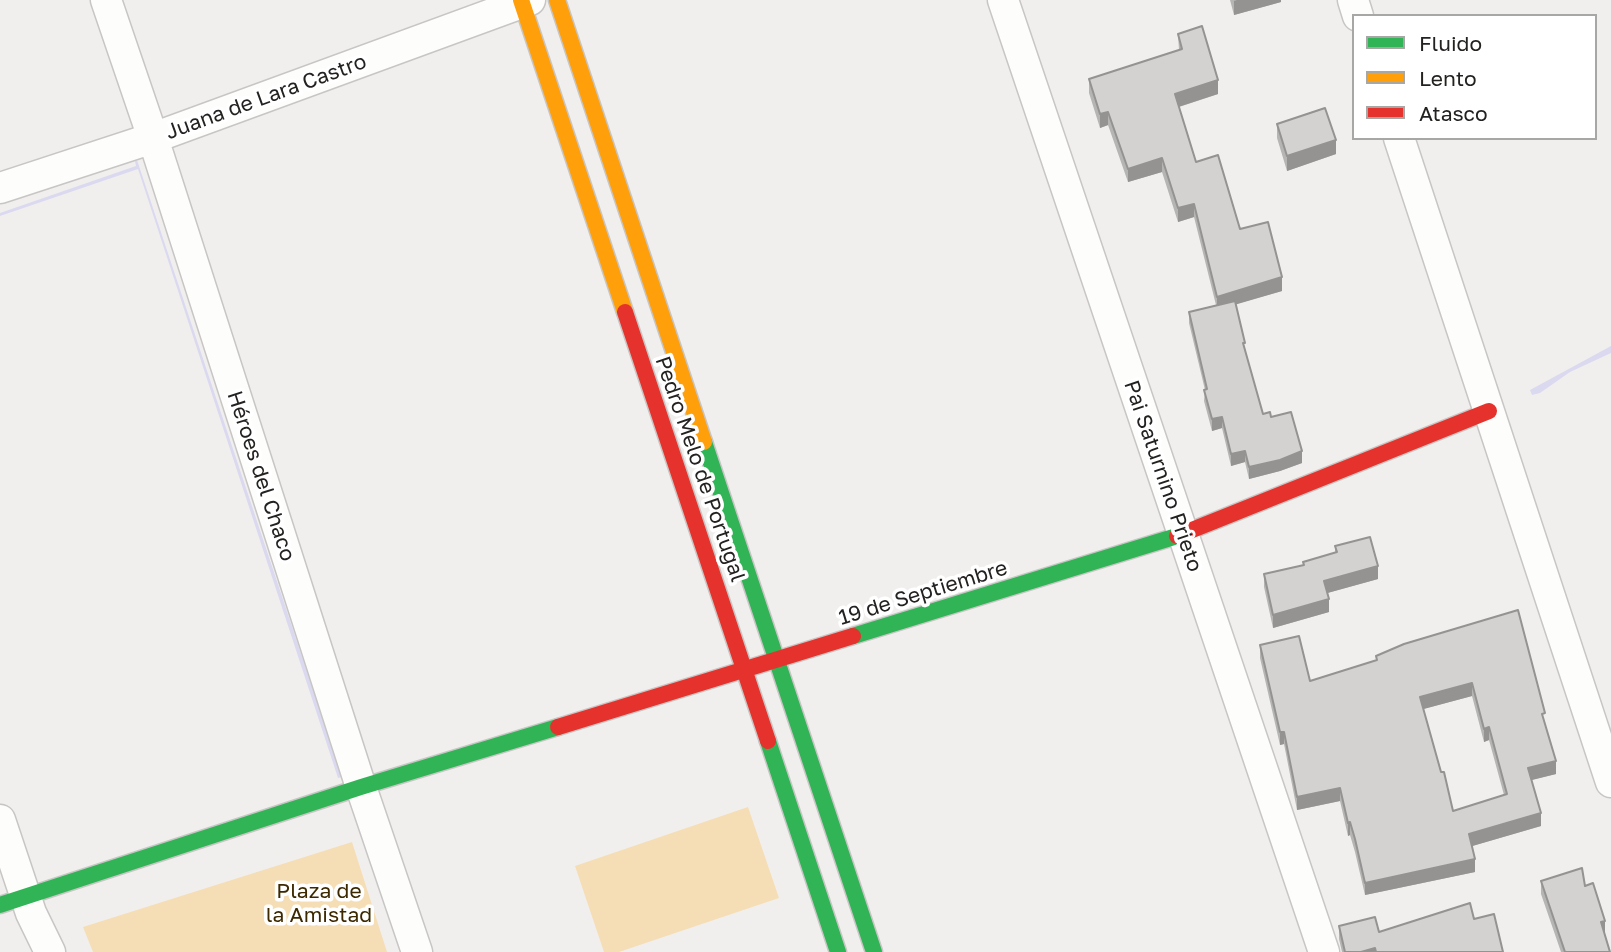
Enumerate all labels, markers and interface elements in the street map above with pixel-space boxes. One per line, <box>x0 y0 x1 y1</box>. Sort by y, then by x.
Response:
legend <box>1352 14 1597 140</box>
text: Fluido <box>1419 30 1482 56</box>
street label: Juana de Lara Castro <box>162 49 370 145</box>
text: Lento <box>1419 65 1477 91</box>
text: Atasco <box>1419 100 1488 126</box>
street label: Pedro Melo de Portugal <box>650 353 750 585</box>
street label: Pai Saturnino Prieto <box>1118 377 1208 575</box>
street label: Héroes del Chaco <box>222 388 300 564</box>
street label: 19 de Septiembre <box>836 555 1010 631</box>
park label: Plaza de la Amistad <box>266 878 372 928</box>

